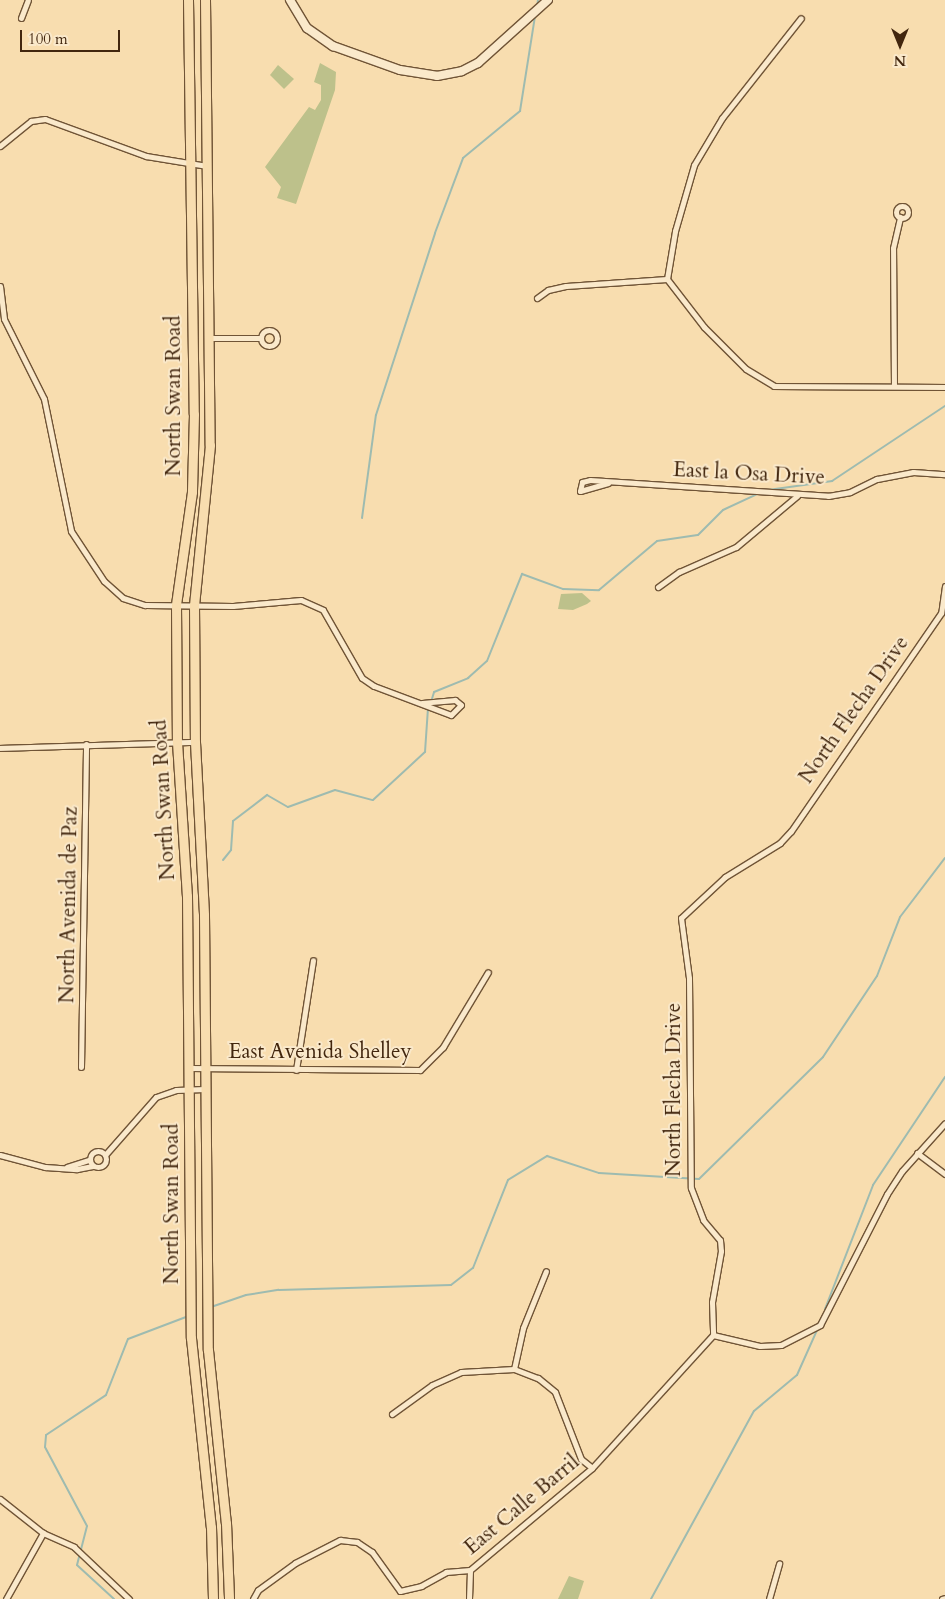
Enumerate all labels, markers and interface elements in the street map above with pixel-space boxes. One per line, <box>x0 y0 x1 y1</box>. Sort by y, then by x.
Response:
scale bar <box>22 20 122 52</box>
north arrow <box>875 20 925 70</box>
text: 100 m <box>28 29 68 49</box>
text: N <box>894 51 906 70</box>
street label: North Swan Road <box>161 316 187 476</box>
street label: East la Osa Drive <box>672 457 826 491</box>
street label: North Flecha Drive <box>794 631 914 789</box>
street label: North Swan Road <box>147 719 181 881</box>
street label: North Avenida de Paz <box>55 806 83 1004</box>
street label: North Flecha Drive <box>661 1003 687 1177</box>
street label: East Avenida Shelley <box>228 1039 412 1065</box>
street label: North Swan Road <box>159 1124 185 1284</box>
street label: East Calle Barril <box>459 1450 585 1560</box>

